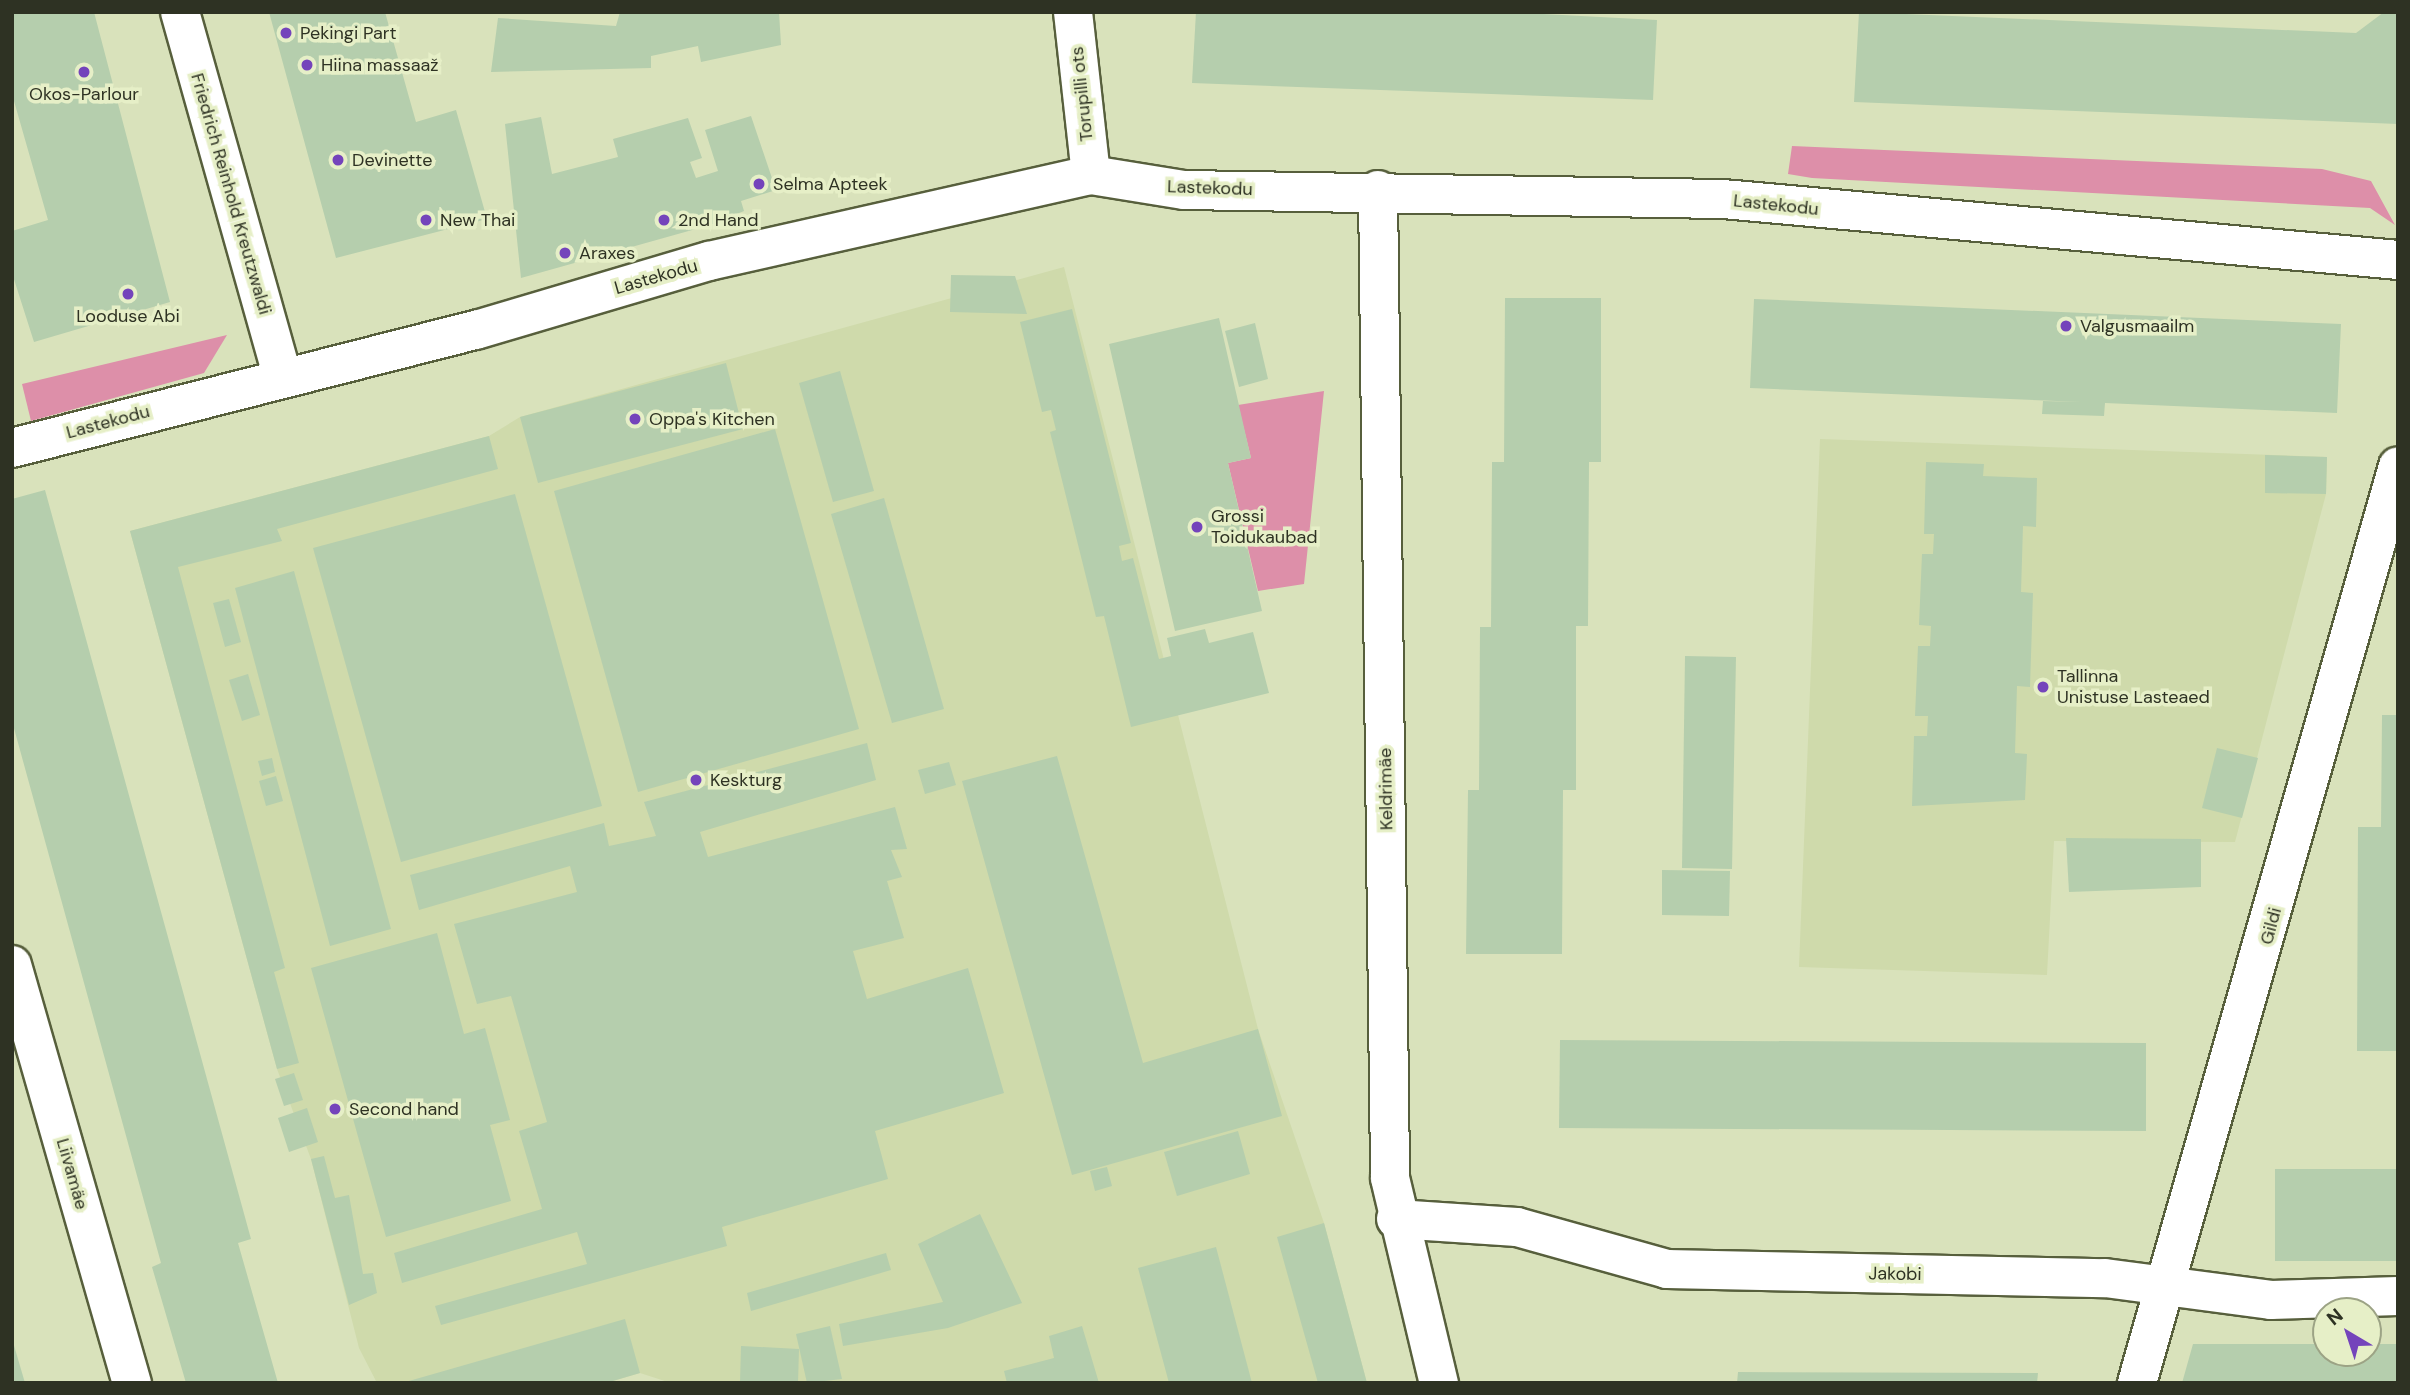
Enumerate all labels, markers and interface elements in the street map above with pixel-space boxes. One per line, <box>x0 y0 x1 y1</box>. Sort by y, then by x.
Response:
place label: Pekingi Part <box>300 22 397 44</box>
marker: Pekingi Part <box>278 25 294 41</box>
street label: Torupilli ots <box>1066 46 1098 142</box>
place label: Hiina massaaž <box>321 54 439 76</box>
marker: Hiina massaaž <box>299 57 315 73</box>
marker: Okos-Parlour <box>76 64 92 80</box>
street label: Friedrich Reinhold Kreutzwaldi <box>186 71 276 317</box>
place label: Okos-Parlour <box>29 83 139 105</box>
place label: Devinette <box>352 149 432 171</box>
marker: Devinette <box>330 152 346 168</box>
place label: Selma Apteek <box>773 173 887 195</box>
marker: Selma Apteek <box>751 176 767 192</box>
street label: Lastekodu <box>1167 176 1253 200</box>
street label: Lastekodu <box>1732 190 1820 220</box>
place label: New Thai <box>440 209 515 231</box>
place label: 2nd Hand <box>678 209 758 231</box>
marker: New Thai <box>418 212 434 228</box>
marker: 2nd Hand <box>656 212 672 228</box>
place label: Araxes <box>579 242 635 264</box>
marker: Araxes <box>557 245 573 261</box>
street label: Lastekodu <box>612 255 700 299</box>
marker: Looduse Abi <box>120 286 136 302</box>
place label: Looduse Abi <box>76 305 180 327</box>
place label: Valgusmaailm <box>2080 315 2194 337</box>
marker: Valgusmaailm <box>2058 318 2074 334</box>
street label: Lastekodu <box>64 400 152 444</box>
place label: Oppa's Kitchen <box>649 408 775 430</box>
marker: Oppa's Kitchen <box>627 411 643 427</box>
place label: Grossi Toidukaubad <box>1211 506 1318 548</box>
marker: Grossi Toidukaubad <box>1189 519 1205 535</box>
place label: Tallinna Unistuse Lasteaed <box>2057 666 2210 708</box>
marker: Tallinna Unistuse Lasteaed <box>2035 679 2051 695</box>
street label: Keldrimäe <box>1374 748 1398 830</box>
place label: Keskturg <box>710 769 782 791</box>
marker: Keskturg <box>688 772 704 788</box>
street label: Gildi <box>2256 905 2286 947</box>
place label: Second hand <box>349 1098 459 1120</box>
marker: Second hand <box>327 1101 343 1117</box>
street label: Liivamäe <box>52 1136 92 1212</box>
street label: Jakobi <box>1868 1263 1922 1285</box>
north arrow <box>2312 1297 2382 1367</box>
text: N <box>2321 1303 2348 1331</box>

